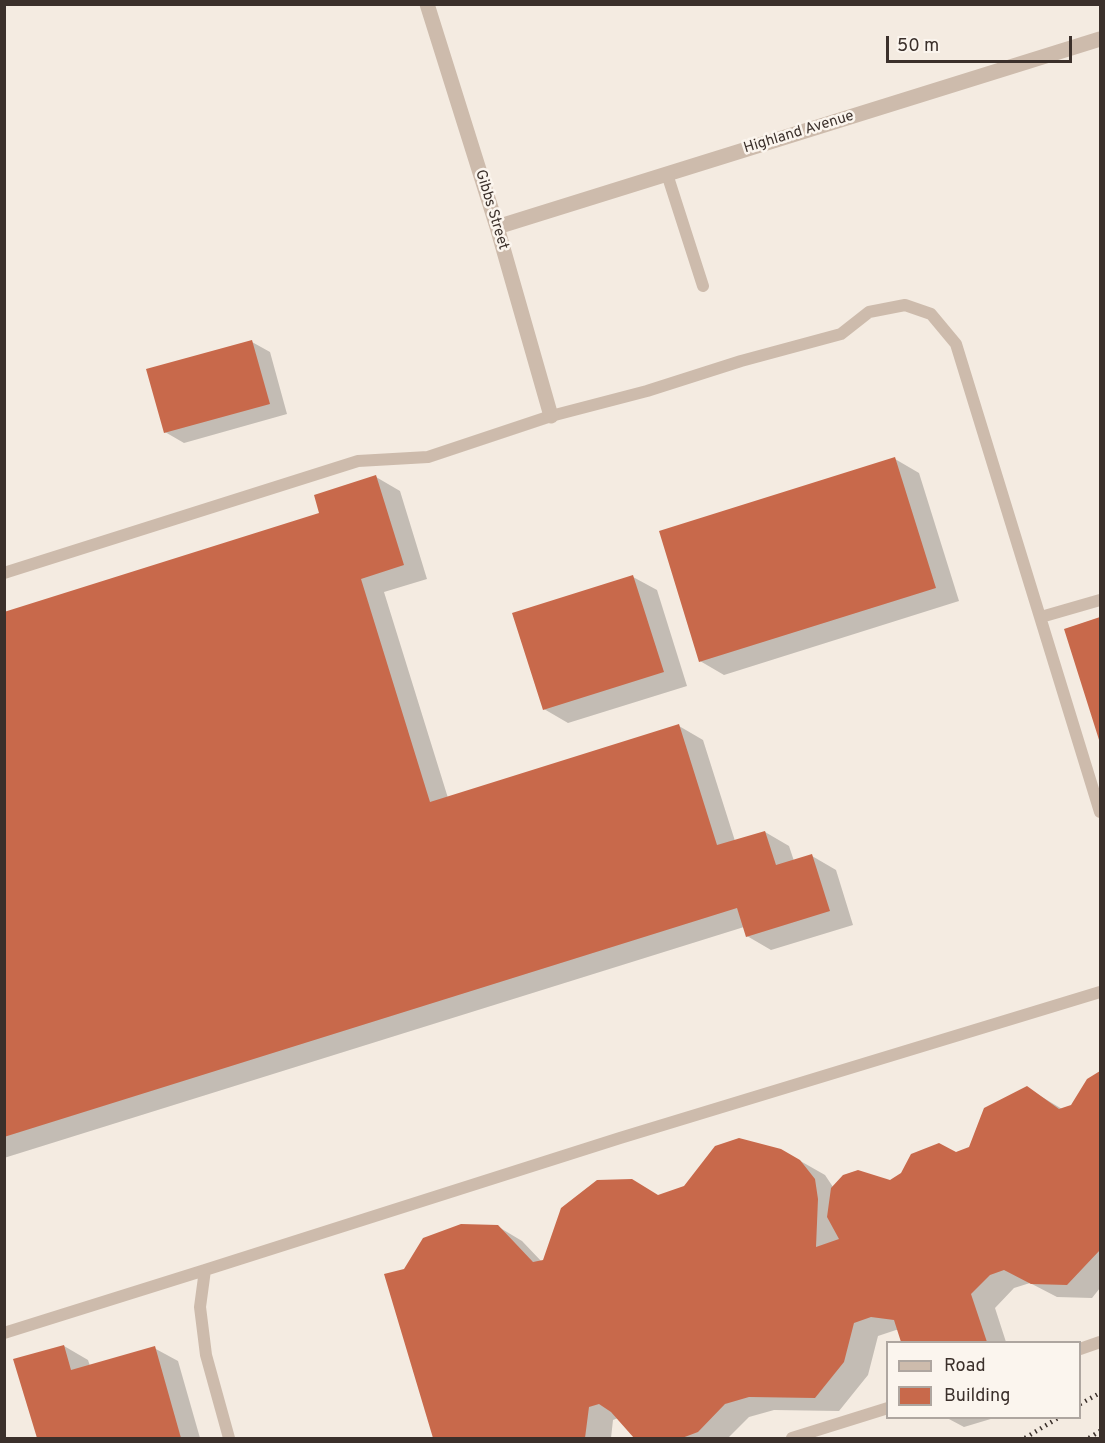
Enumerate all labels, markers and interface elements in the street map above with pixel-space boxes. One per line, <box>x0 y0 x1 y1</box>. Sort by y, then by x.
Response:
scale bar <box>889 24 1075 62</box>
text: 50 m <box>897 35 939 58</box>
street label: Highland Avenue <box>742 108 856 158</box>
street label: Gibbs Street <box>470 168 512 252</box>
legend <box>886 1341 1081 1419</box>
text: Road <box>944 1355 986 1378</box>
text: Building <box>944 1385 1010 1408</box>

